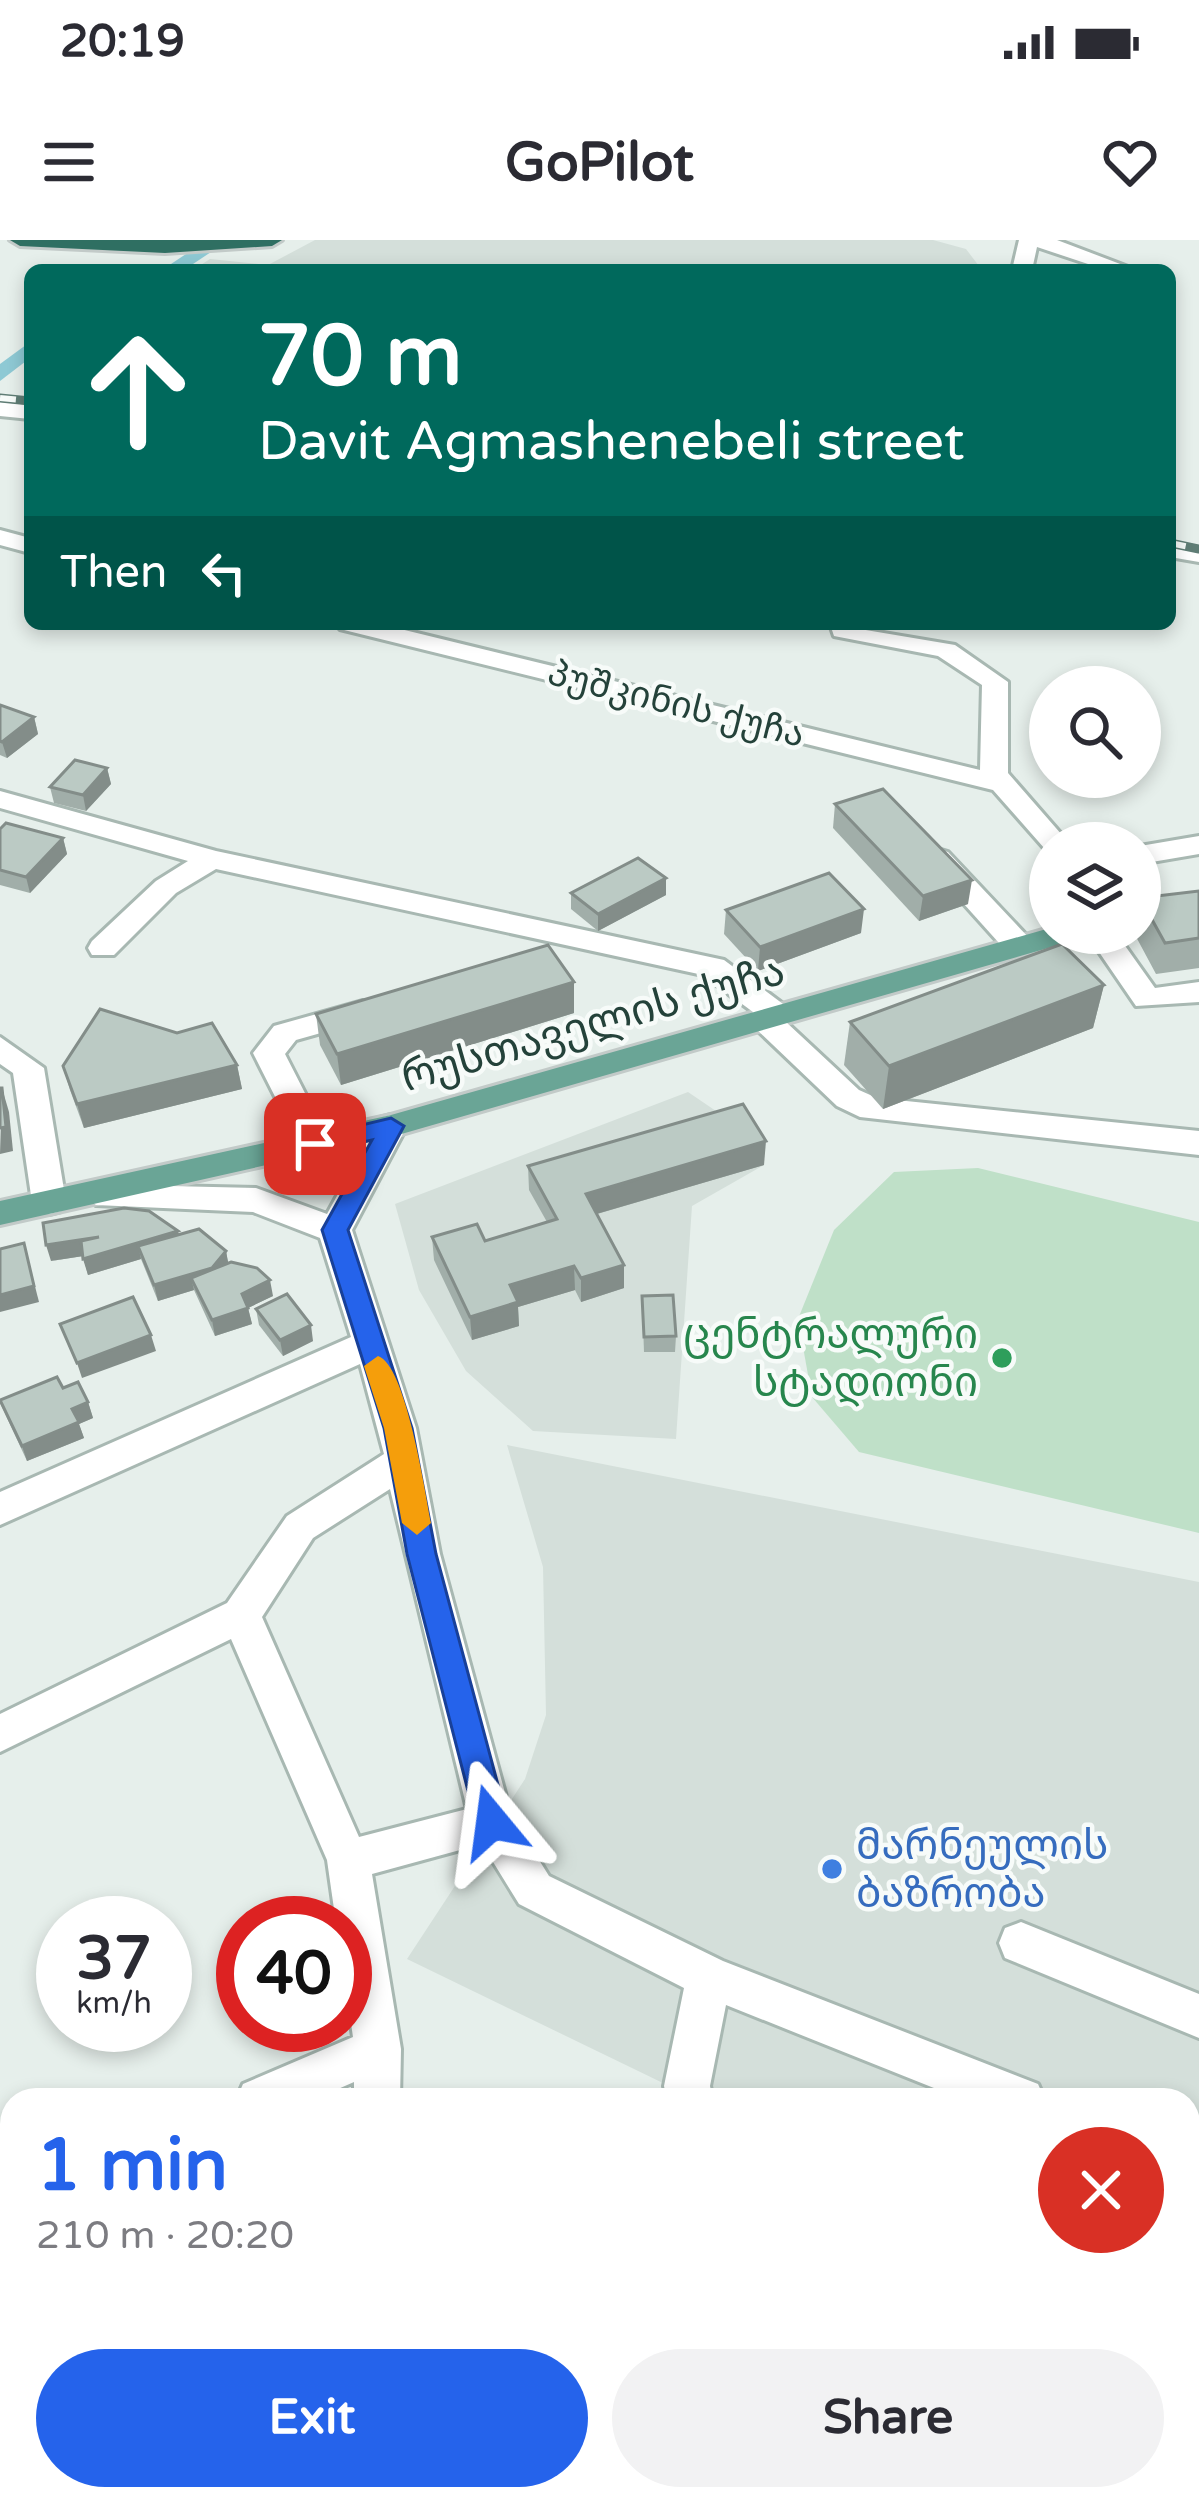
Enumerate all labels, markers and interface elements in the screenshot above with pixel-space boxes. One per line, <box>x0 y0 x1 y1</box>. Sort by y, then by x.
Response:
text: 20:19 <box>60 15 185 69</box>
icon: menu <box>36 129 102 195</box>
icon: heart <box>1097 129 1163 195</box>
text: GoPilot <box>505 130 694 195</box>
text: 70 m <box>258 307 462 408</box>
icon: ahead <box>60 312 216 468</box>
text: Davit Agmashenebeli street <box>258 409 965 474</box>
icon: left <box>191 540 257 606</box>
text: Then <box>60 546 167 600</box>
street label: პუშკინის ქუჩა <box>543 651 809 757</box>
map controls <box>1029 666 1161 954</box>
button: search <box>1029 666 1161 798</box>
button: layers <box>1029 822 1161 954</box>
street label: რუსთაველის ქუჩა <box>396 945 790 1103</box>
pin <box>264 1093 366 1195</box>
icon: arrive <box>282 1111 348 1177</box>
place label: ცენტრალური სტადიონი <box>683 1309 978 1408</box>
marker: ცენტრალური სტადიონი <box>989 1345 1015 1371</box>
position arrow <box>429 1759 555 1885</box>
place label: მარნეულის ბაზრობა <box>856 1820 1108 1919</box>
marker: მარნეულის ბაზრობა <box>819 1856 845 1882</box>
speed limit sign: 40 <box>216 1896 372 2052</box>
text: 37 <box>76 1923 152 1995</box>
text: km/h <box>76 1985 152 2022</box>
text: 1 min <box>36 2123 228 2210</box>
button: close <box>1038 2127 1164 2253</box>
text: 210 m · 20:20 <box>36 2212 294 2259</box>
button: Exit <box>36 2349 588 2487</box>
button: Share <box>612 2349 1164 2487</box>

